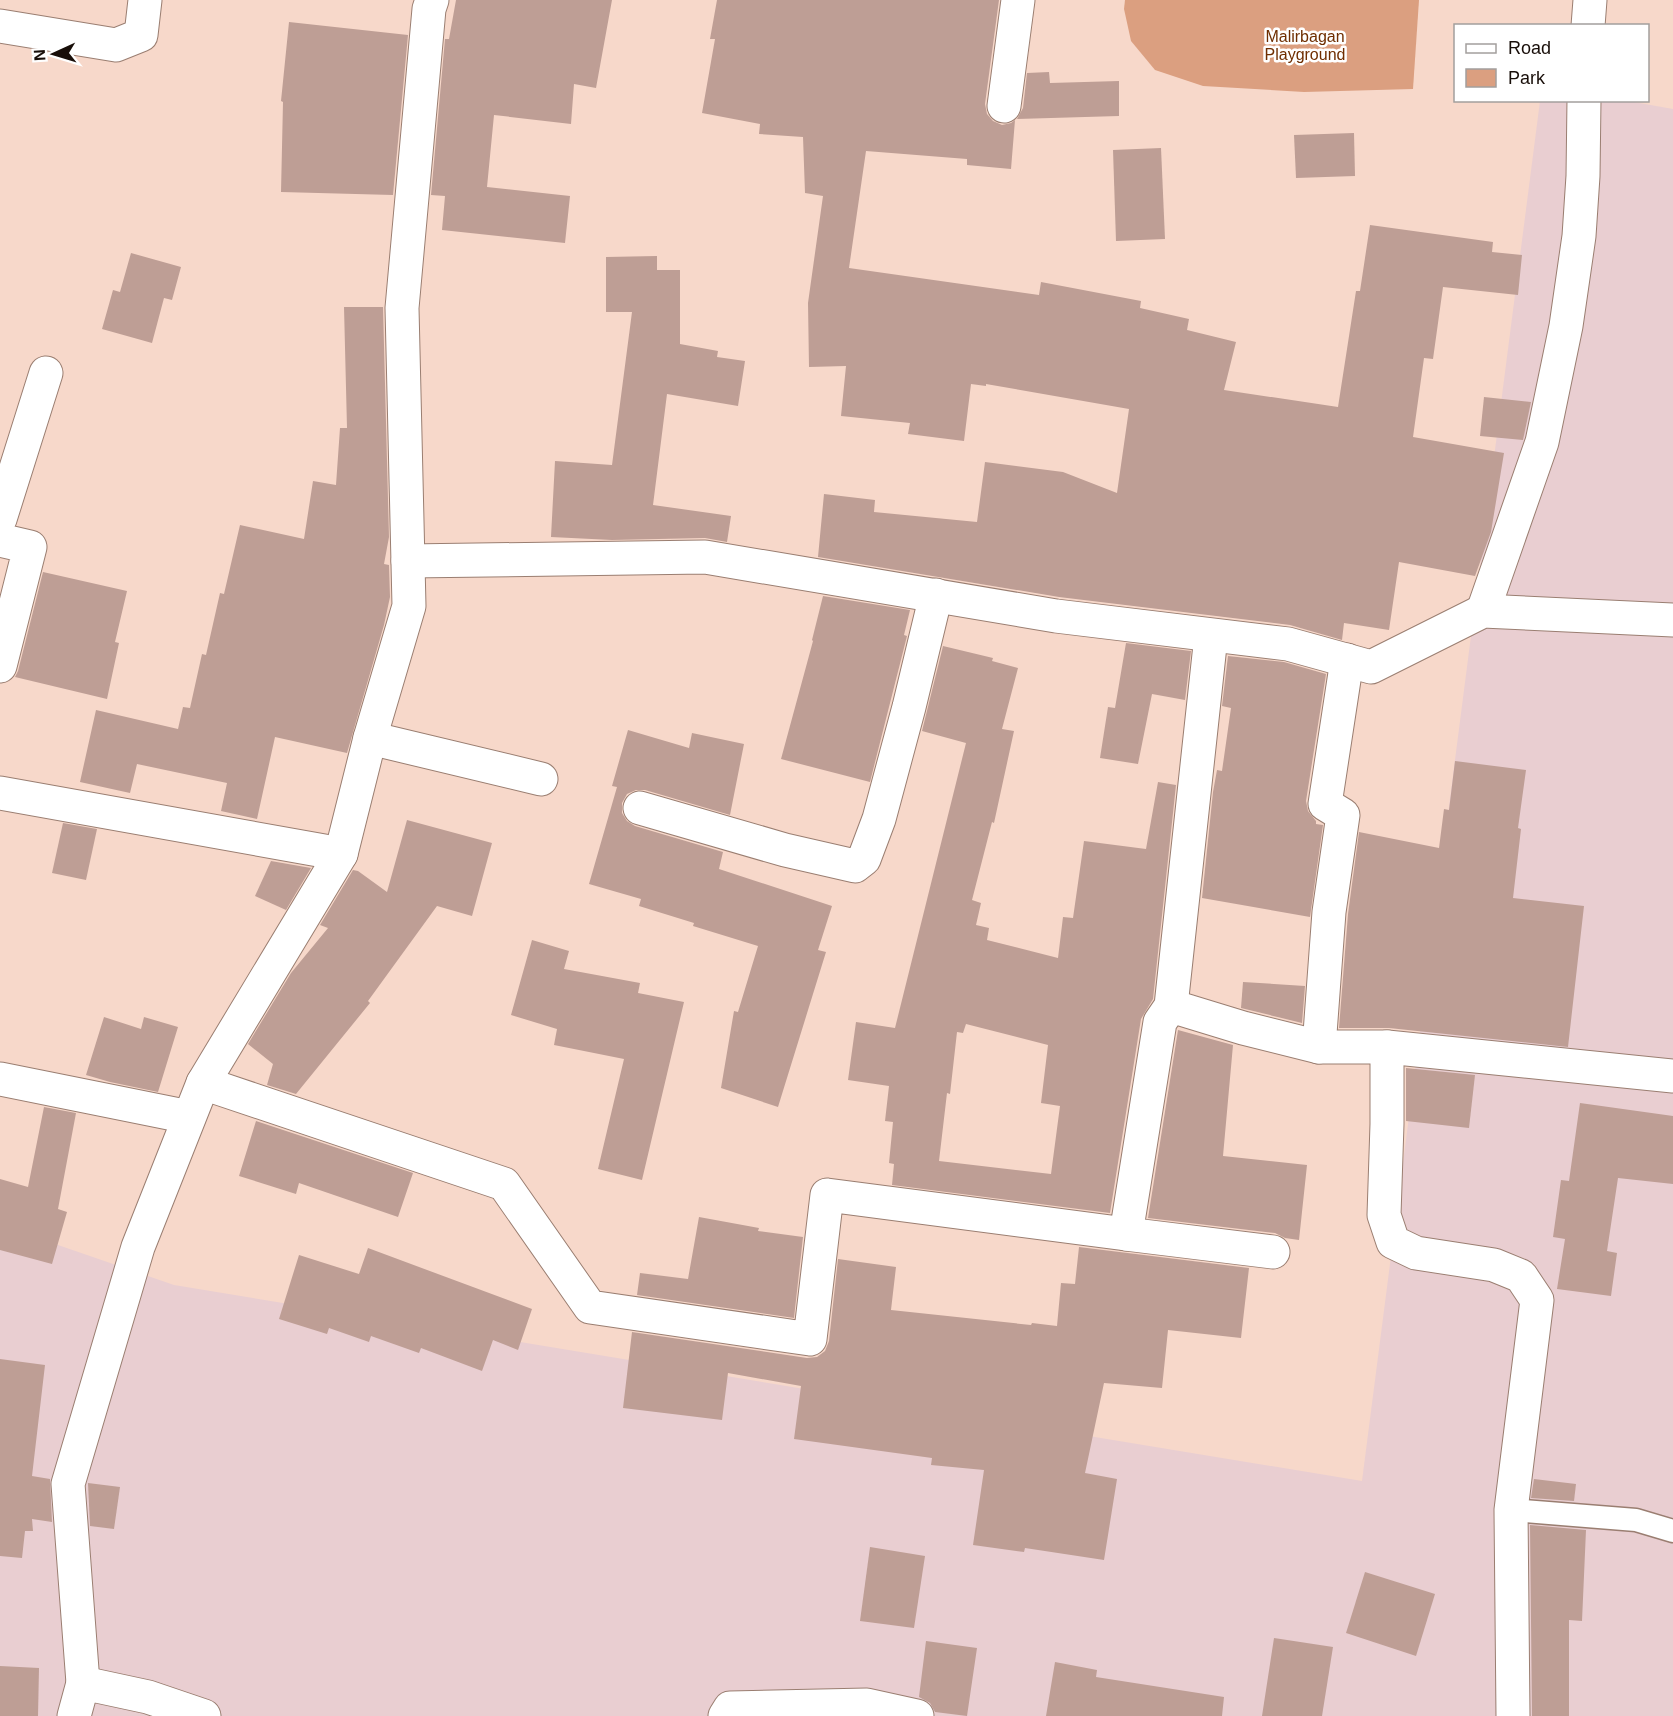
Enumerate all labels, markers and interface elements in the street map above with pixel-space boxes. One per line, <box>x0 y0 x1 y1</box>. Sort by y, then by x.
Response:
north arrow <box>24 24 84 84</box>
legend <box>1454 24 1649 102</box>
park label: Malirbagan Playground <box>1265 28 1345 63</box>
text: Road <box>1508 38 1551 58</box>
text: N <box>31 49 48 61</box>
text: Park <box>1508 68 1546 88</box>

